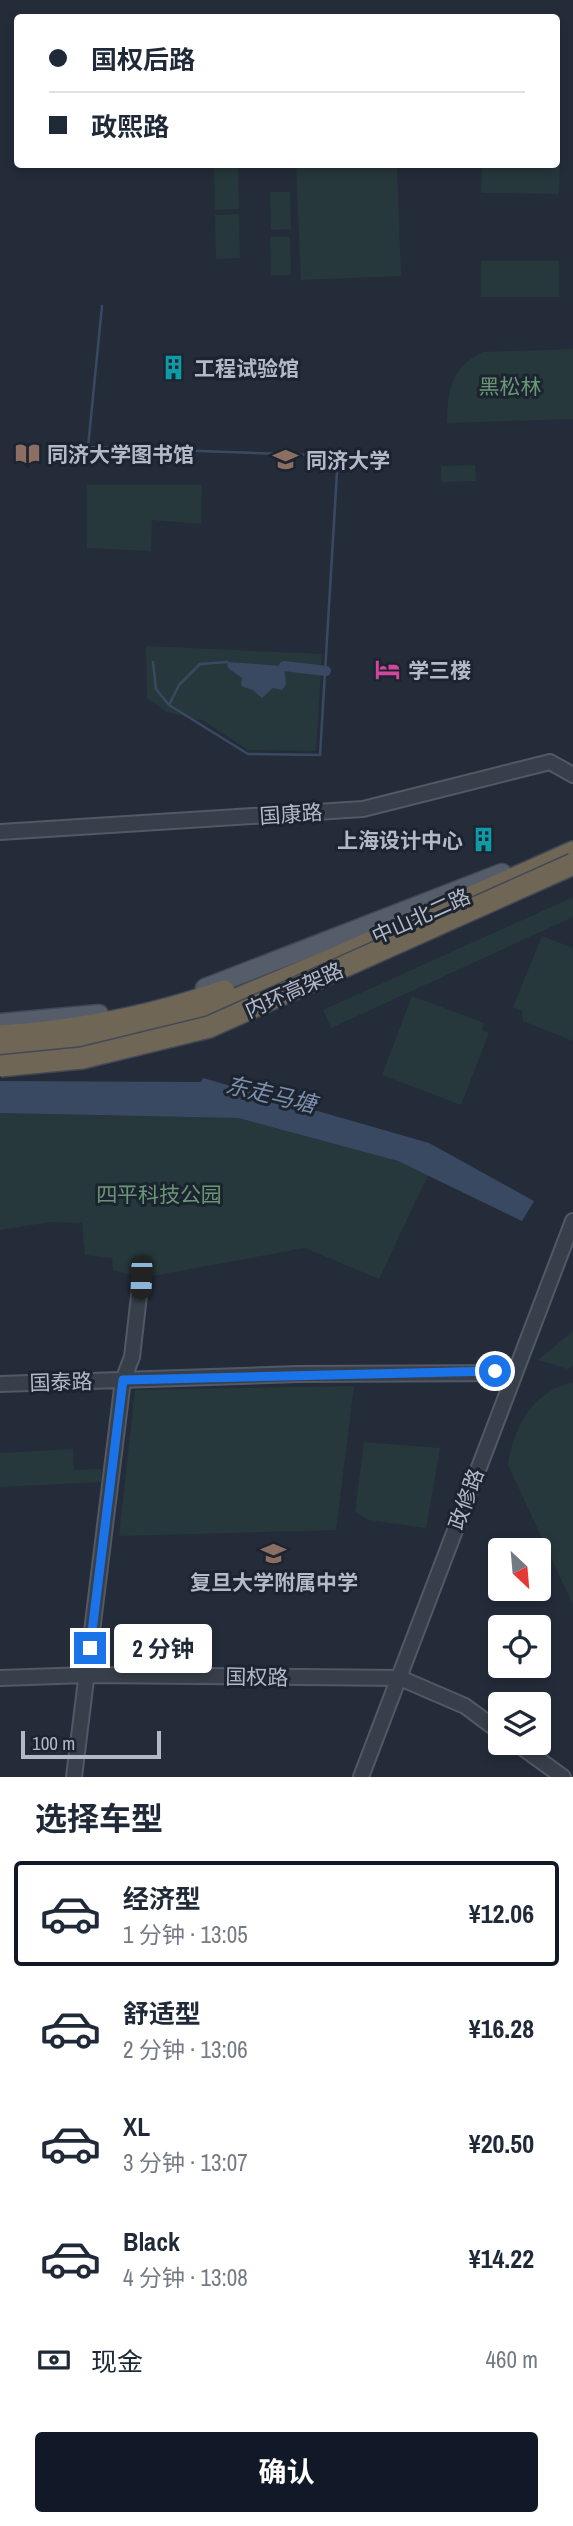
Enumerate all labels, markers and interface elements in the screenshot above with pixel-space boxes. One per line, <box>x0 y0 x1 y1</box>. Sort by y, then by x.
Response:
text: 国权后路 <box>91 42 195 77</box>
text: 政熙路 <box>91 109 169 144</box>
building icon: 工程试验馆 <box>160 354 188 382</box>
place label: 工程试验馆 <box>194 354 299 383</box>
park label: 黑松林 <box>479 372 542 401</box>
library icon: 同济大学图书馆 <box>13 440 41 468</box>
place label: 同济大学图书馆 <box>47 440 194 469</box>
school or university icon: 同济大学 <box>272 446 300 474</box>
place label: 同济大学 <box>306 446 390 475</box>
hotel icon: 学三楼 <box>374 656 402 684</box>
place label: 学三楼 <box>408 656 471 685</box>
street label: 国康路 <box>259 797 323 831</box>
place label: 上海设计中心 <box>337 826 463 855</box>
building icon: 上海设计中心 <box>469 826 497 854</box>
street label: 中山北二路 <box>367 881 475 951</box>
street label: 内环高架路 <box>240 955 348 1025</box>
water label: 东走马塘 <box>223 1069 323 1120</box>
park label: 四平科技公园 <box>96 1180 222 1209</box>
car <box>130 1257 153 1299</box>
route start <box>479 1355 511 1387</box>
street label: 国泰路 <box>29 1366 93 1398</box>
street label: 政修路 <box>442 1464 490 1534</box>
north arrow <box>488 1538 551 1601</box>
map controls <box>488 1538 551 1755</box>
school or university icon: 复旦大学附属中学 <box>260 1539 288 1567</box>
place label: 复旦大学附属中学 <box>190 1568 358 1597</box>
button: locate <box>488 1615 551 1678</box>
callout: 2 分钟 <box>114 1624 212 1672</box>
route end <box>74 1632 106 1664</box>
text: 2 分钟 <box>132 1633 194 1664</box>
street label: 国权路 <box>225 1662 289 1692</box>
button: layers <box>488 1692 551 1755</box>
scale bar <box>21 1728 161 1760</box>
text: 100 m <box>32 1730 75 1756</box>
text: 选择车型 <box>35 1797 163 1840</box>
text: 经济型 <box>123 1881 201 1916</box>
icon: car <box>39 1882 102 1945</box>
text: ¥12.06 <box>469 1896 534 1931</box>
text: 1 分钟 · 13:05 <box>123 1919 248 1950</box>
text: 舒适型 <box>123 1996 201 2031</box>
icon: car <box>39 1997 102 2060</box>
text: ¥16.28 <box>469 2011 534 2046</box>
text: 2 分钟 · 13:06 <box>123 2034 248 2065</box>
text: XL <box>123 2109 150 2144</box>
icon: car <box>39 2112 102 2175</box>
text: ¥20.50 <box>469 2126 534 2161</box>
text: 3 分钟 · 13:07 <box>123 2147 248 2178</box>
text: Black <box>123 2224 180 2259</box>
icon: car <box>39 2227 102 2290</box>
text: ¥14.22 <box>469 2241 534 2276</box>
text: 4 分钟 · 13:08 <box>123 2262 248 2293</box>
icon: cash <box>35 2341 73 2379</box>
text: 现金 <box>91 2344 143 2379</box>
text: 460 m <box>486 2344 538 2375</box>
button: 确认 <box>35 2432 538 2512</box>

